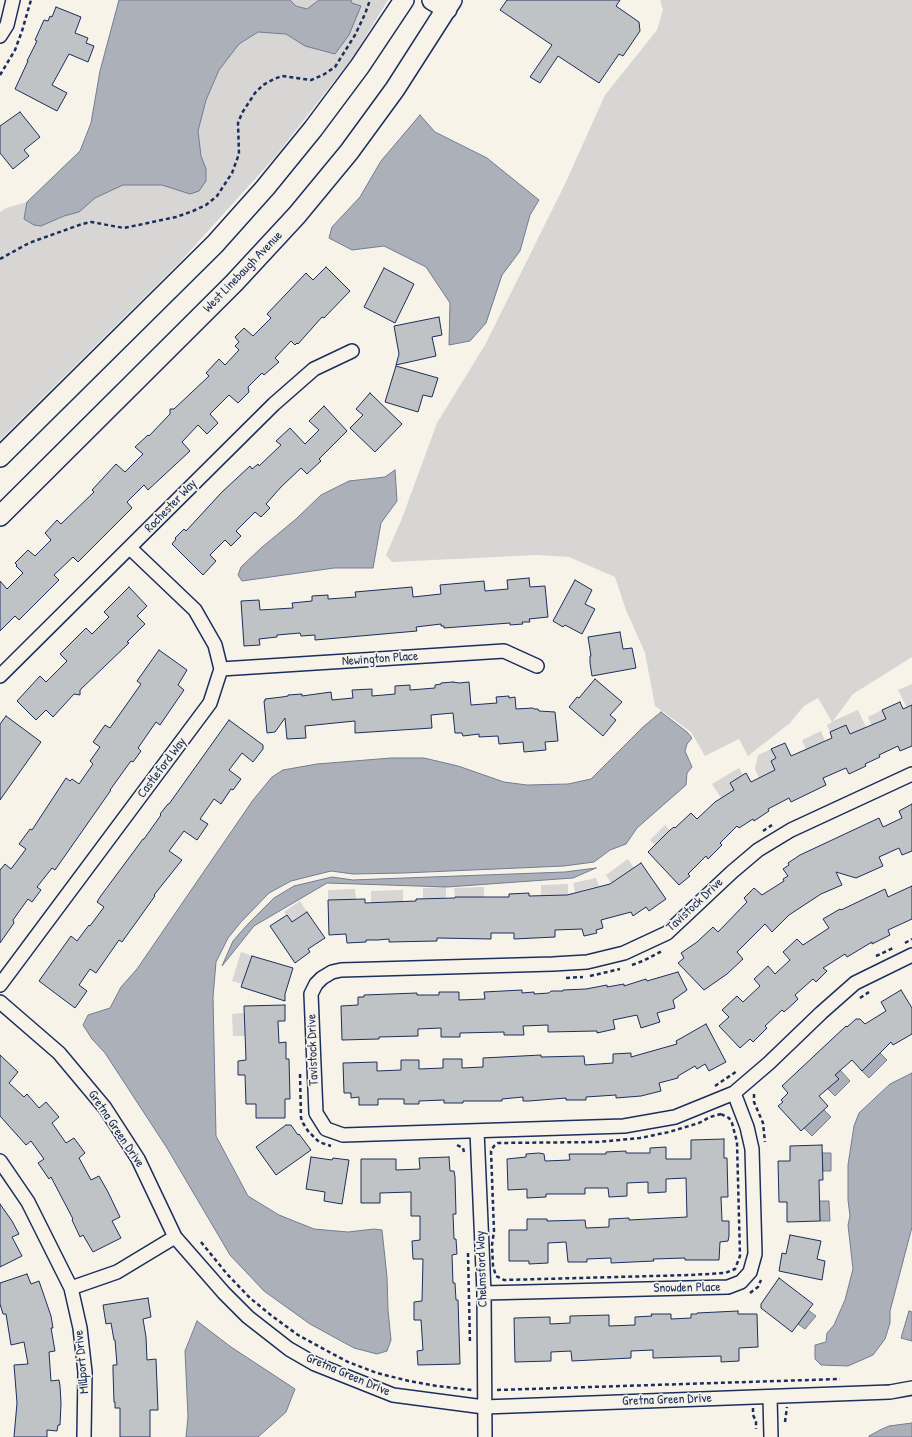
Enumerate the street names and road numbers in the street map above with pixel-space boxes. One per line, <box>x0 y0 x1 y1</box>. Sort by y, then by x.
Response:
street label: West Linebaugh Avenue <box>200 228 286 316</box>
street label: Rochester Way <box>142 476 200 536</box>
street label: Newington Place <box>341 649 419 669</box>
street label: Castleford Way <box>134 735 190 801</box>
street label: Tavistock Drive <box>663 875 727 935</box>
street label: Tavistock Drive <box>304 1014 322 1086</box>
street label: Gretna Green Drive <box>84 1087 148 1171</box>
street label: Chelmsford Way <box>473 1230 491 1308</box>
street label: Snowden Place <box>653 1280 721 1296</box>
street label: Millport Drive <box>71 1329 93 1395</box>
street label: Gretna Green Drive <box>304 1350 392 1400</box>
street label: Gretna Green Drive <box>622 1391 712 1409</box>

